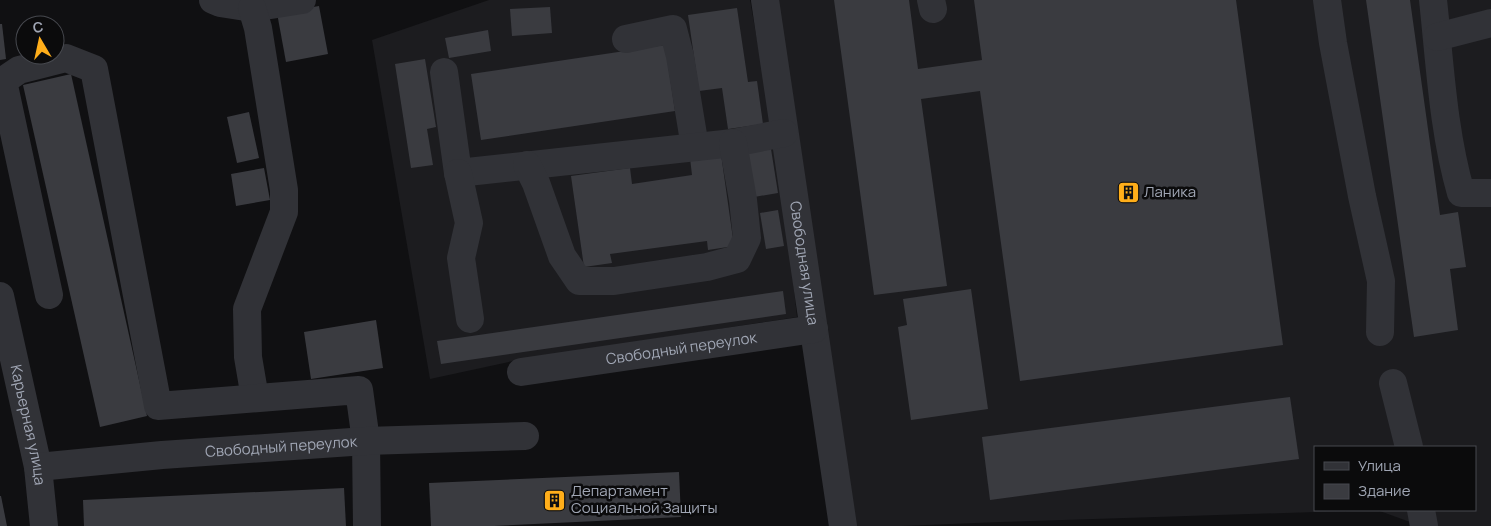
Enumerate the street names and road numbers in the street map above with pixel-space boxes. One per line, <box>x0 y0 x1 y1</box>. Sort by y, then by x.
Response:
street label: Свободная улица <box>785 200 824 327</box>
street label: Свободный переулок <box>604 326 759 369</box>
street label: Карьерная улица <box>6 363 51 486</box>
street label: Свободный переулок <box>204 431 358 462</box>

